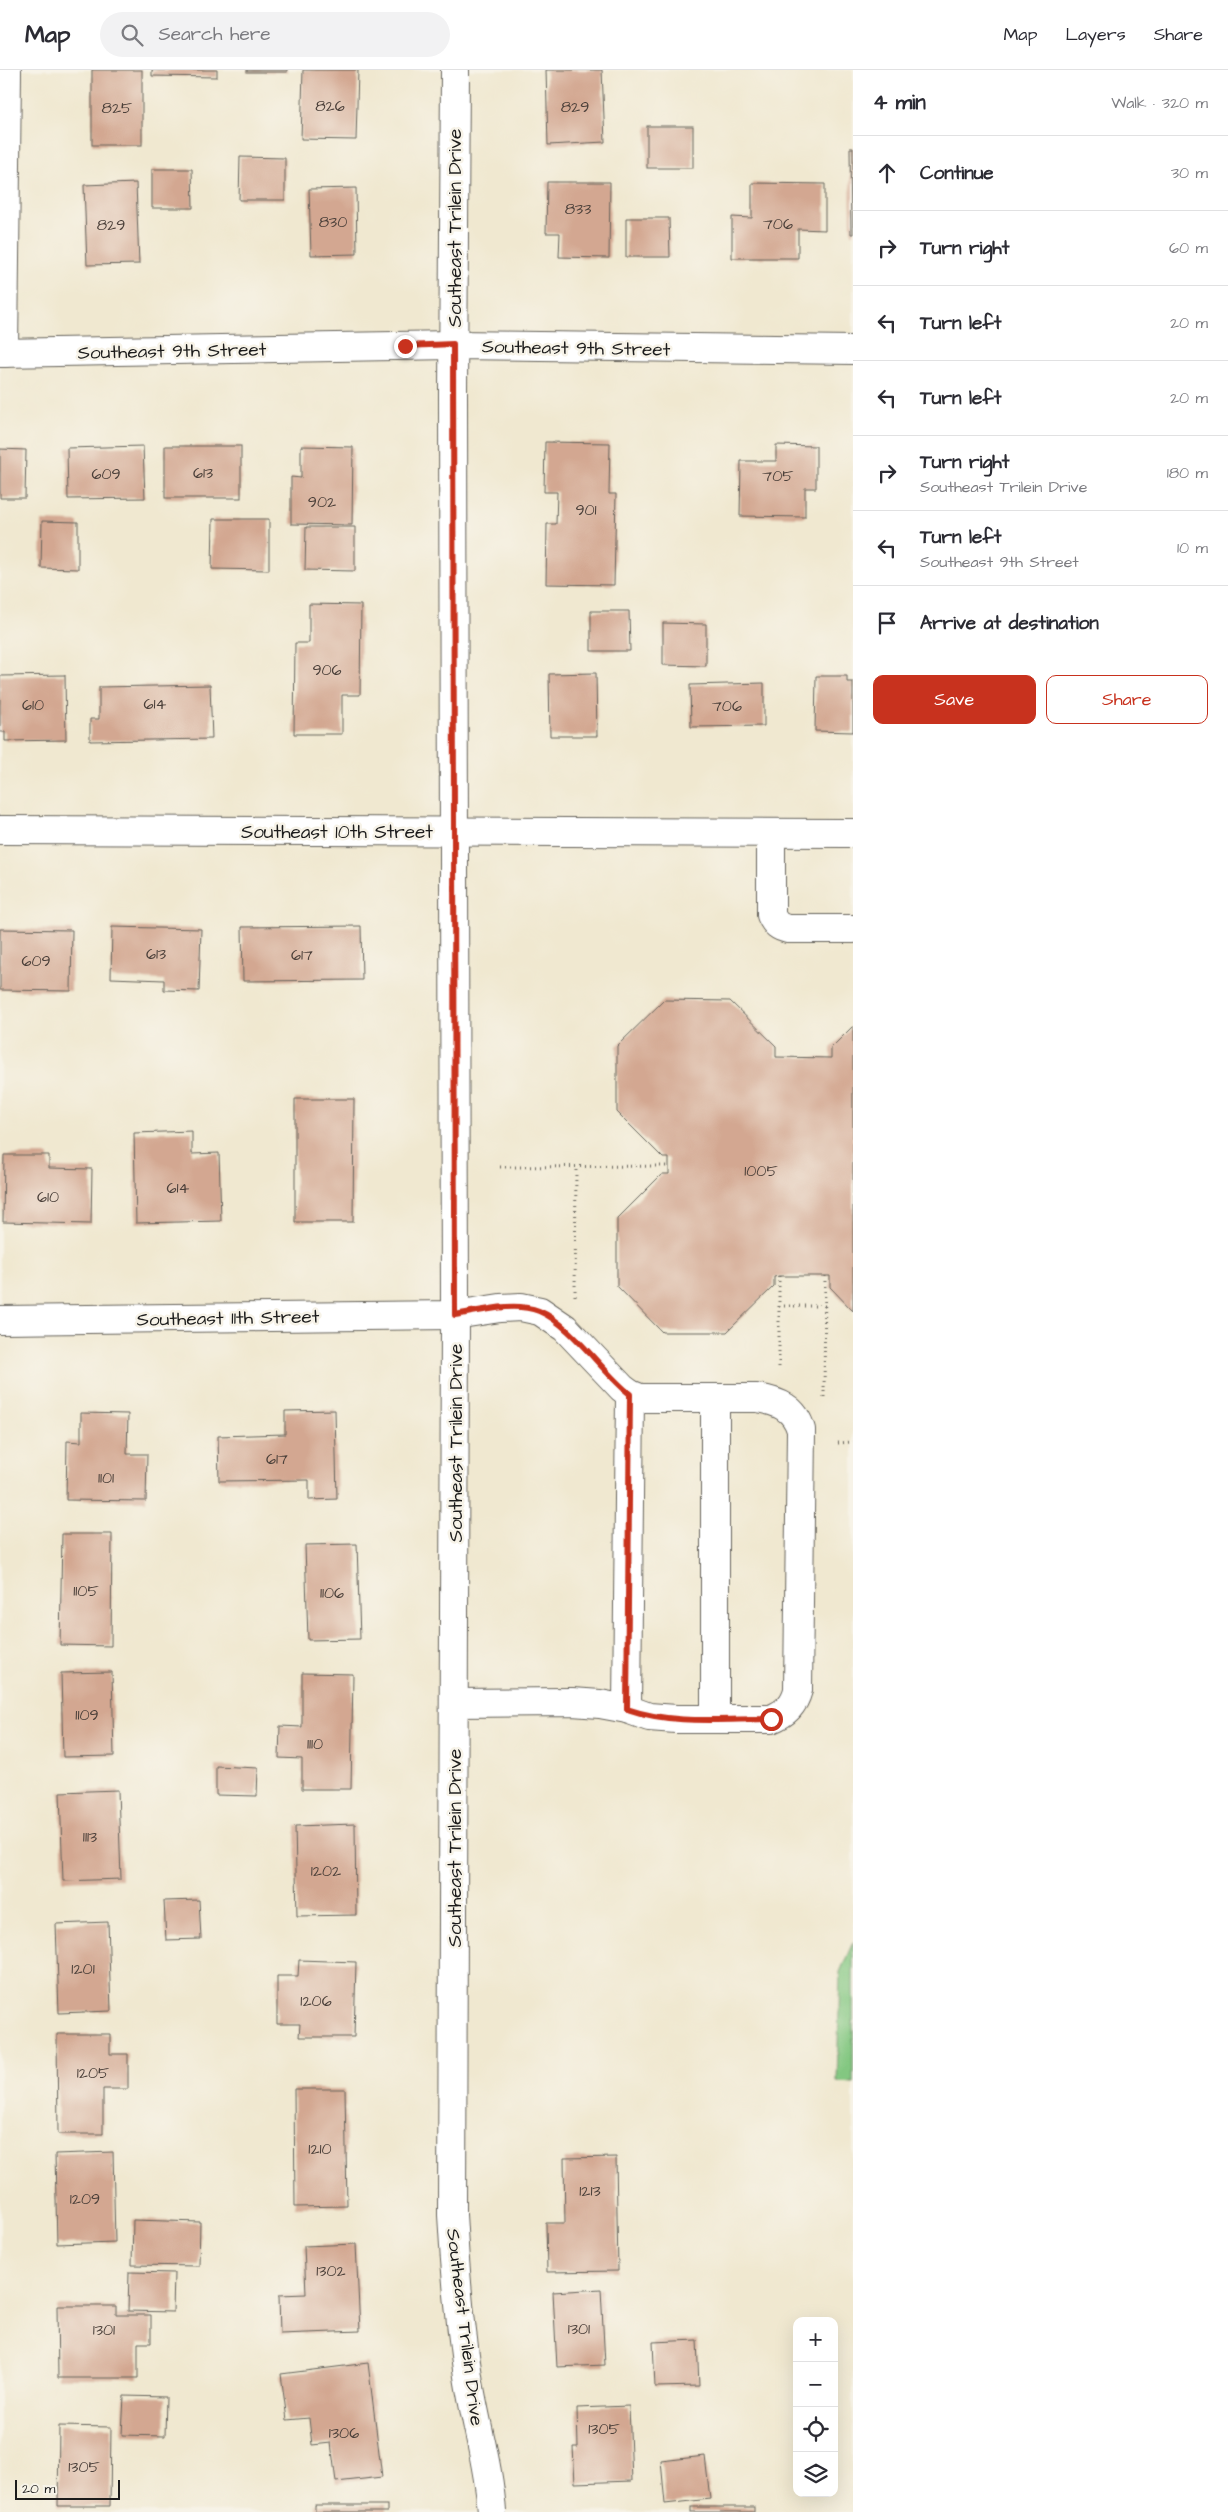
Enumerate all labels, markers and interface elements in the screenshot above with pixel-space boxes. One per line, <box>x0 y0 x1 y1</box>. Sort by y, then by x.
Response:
search box <box>100 12 450 57</box>
text: Map <box>25 18 70 52</box>
icon: search <box>118 21 146 49</box>
text: Search here <box>158 21 271 48</box>
text: Map <box>1003 22 1037 47</box>
text: Layers <box>1065 22 1126 47</box>
text: Share <box>1154 22 1203 47</box>
text: 4 min <box>873 88 926 117</box>
text: Walk · 320 m <box>1111 92 1208 114</box>
house number: 826 <box>315 95 345 117</box>
house number: 829 <box>561 96 589 118</box>
house number: 825 <box>102 97 133 119</box>
street label: Southeast Trilein Drive <box>442 129 469 327</box>
icon: ahead <box>873 159 901 187</box>
text: Continue <box>920 160 994 187</box>
text: 30 m <box>1171 162 1208 184</box>
house number: 833 <box>565 198 591 220</box>
house number: 830 <box>319 211 347 233</box>
house number: 706 <box>763 213 793 235</box>
house number: 829 <box>97 214 125 236</box>
icon: right <box>873 234 901 262</box>
text: Turn right <box>920 235 1009 262</box>
text: 60 m <box>1169 237 1208 259</box>
icon: left <box>873 309 901 337</box>
text: Turn left <box>920 310 1001 337</box>
text: 20 m <box>1170 312 1208 334</box>
street label: Southeast 9th Street <box>481 333 671 364</box>
route end <box>394 335 417 358</box>
street label: Southeast 9th Street <box>78 336 267 367</box>
icon: left <box>873 384 901 412</box>
text: Turn left <box>920 385 1001 412</box>
text: 20 m <box>1170 387 1208 409</box>
text: Turn right <box>920 449 1009 476</box>
icon: right <box>873 459 901 487</box>
house number: 613 <box>193 462 213 484</box>
text: 180 m <box>1167 462 1208 484</box>
house number: 609 <box>91 463 121 485</box>
house number: 705 <box>762 465 794 487</box>
text: Southeast Trilein Drive <box>920 476 1087 498</box>
house number: 902 <box>308 491 336 513</box>
house number: 901 <box>575 499 597 521</box>
text: Turn left <box>920 524 1001 551</box>
icon: left <box>873 534 901 562</box>
text: 10 m <box>1177 537 1208 559</box>
text: Southeast 9th Street <box>920 551 1079 573</box>
icon: arrive <box>873 609 901 637</box>
text: Arrive at destination <box>920 610 1099 637</box>
house number: 906 <box>312 659 342 681</box>
button: Save <box>873 675 1036 724</box>
button: Share <box>1046 675 1208 724</box>
house number: 614 <box>144 693 167 715</box>
house number: 610 <box>22 694 44 716</box>
house number: 706 <box>712 695 742 717</box>
street label: Southeast 10th Street <box>241 819 433 846</box>
house number: 613 <box>146 943 166 965</box>
house number: 617 <box>291 944 313 966</box>
house number: 609 <box>21 950 51 972</box>
house number: 1005 <box>744 1160 778 1182</box>
house number: 614 <box>167 1177 190 1199</box>
house number: 610 <box>37 1186 59 1208</box>
street label: Southeast 11th Street <box>137 1303 320 1334</box>
street label: Southeast Trilein Drive <box>443 1344 470 1542</box>
house number: 617 <box>266 1448 288 1470</box>
house number: 1101 <box>98 1467 114 1489</box>
house number: 1105 <box>73 1580 99 1602</box>
house number: 1106 <box>320 1582 344 1604</box>
house number: 1109 <box>75 1704 99 1726</box>
route start <box>760 1708 783 1731</box>
house number: 1110 <box>307 1733 323 1755</box>
street label: Southeast Trilein Drive <box>442 1749 469 1947</box>
house number: 1113 <box>83 1826 97 1848</box>
house number: 1202 <box>311 1860 341 1882</box>
house number: 1201 <box>71 1958 95 1980</box>
house number: 1206 <box>300 1990 332 2012</box>
house number: 1205 <box>77 2062 110 2084</box>
house number: 1210 <box>308 2138 332 2160</box>
house number: 1213 <box>579 2180 601 2202</box>
house number: 1209 <box>70 2188 100 2210</box>
street label: Southeast Trilein Drive <box>439 2227 490 2427</box>
house number: 1302 <box>316 2260 346 2282</box>
map controls <box>793 2317 838 2497</box>
button: + <box>793 2317 838 2362</box>
house number: 1301 <box>568 2318 590 2340</box>
house number: 1301 <box>93 2319 115 2341</box>
button: − <box>793 2362 838 2407</box>
button: locate <box>793 2407 838 2452</box>
house number: 1305 <box>588 2418 620 2440</box>
house number: 1306 <box>329 2422 359 2444</box>
button: layers <box>793 2452 838 2497</box>
house number: 1305 <box>68 2456 100 2478</box>
scale bar <box>15 2477 120 2500</box>
text: 20 m <box>22 2479 55 2499</box>

